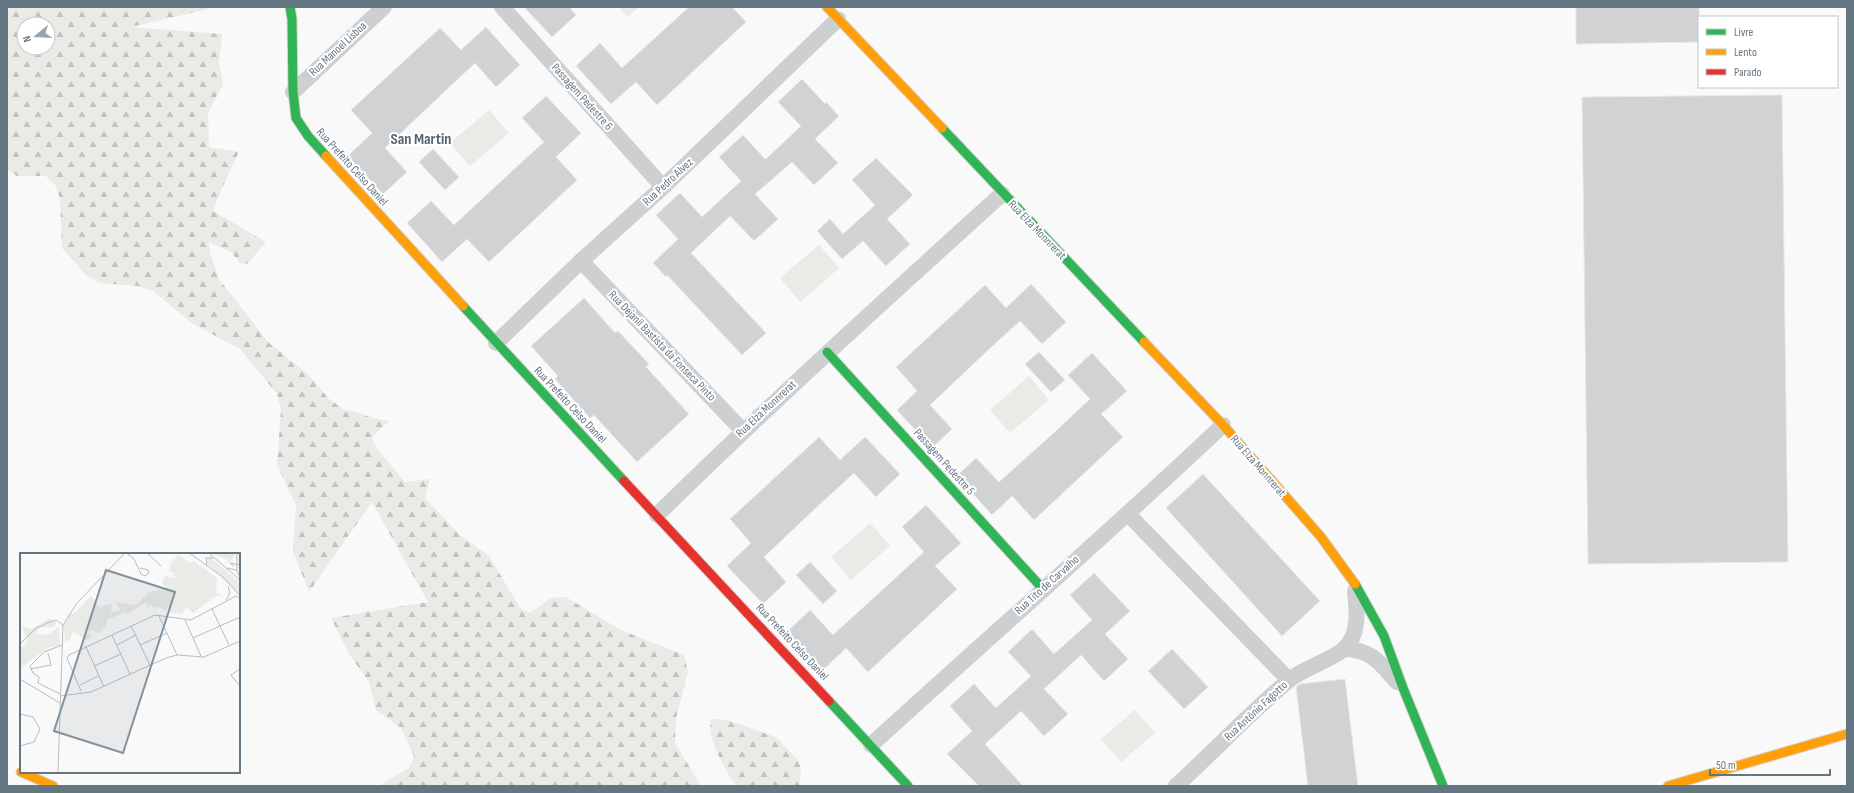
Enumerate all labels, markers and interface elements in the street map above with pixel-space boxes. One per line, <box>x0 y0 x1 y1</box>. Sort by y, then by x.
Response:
north arrow <box>16 16 56 56</box>
legend <box>1698 16 1838 88</box>
street label: Rua Manoel Lisboa <box>306 18 370 80</box>
text: Livre <box>1734 25 1754 40</box>
text: N <box>20 34 34 44</box>
text: Lento <box>1734 45 1757 60</box>
street label: Passagem Pedestre 6 <box>548 61 616 133</box>
text: Parado <box>1734 65 1761 80</box>
street label: Rua Prefeito Celso Daniel <box>313 125 391 209</box>
district label: San Martin <box>391 130 451 149</box>
street label: Rua Pedro Alvez <box>640 154 697 209</box>
street label: Rua Elza Monnrerat <box>1005 197 1069 263</box>
street label: Rua Dejanil Bastista da Fonseca Pinto <box>605 288 719 404</box>
street label: Rua Prefeito Celso Daniel <box>530 363 610 447</box>
street label: Rua Elza Monnrerat <box>733 377 800 441</box>
street label: Passagem Pedestre 5 <box>910 426 978 498</box>
street label: Rua Elza Monnrerat <box>1227 432 1289 500</box>
street label: Rua Tito de Carvalho <box>1012 552 1082 618</box>
inset map <box>20 553 240 773</box>
street label: Rua Prefeito Celso Daniel <box>752 600 832 684</box>
street label: Rua Antônio Fagotto <box>1221 678 1291 744</box>
scale bar <box>1710 751 1830 777</box>
text: 50 m <box>1716 758 1736 773</box>

